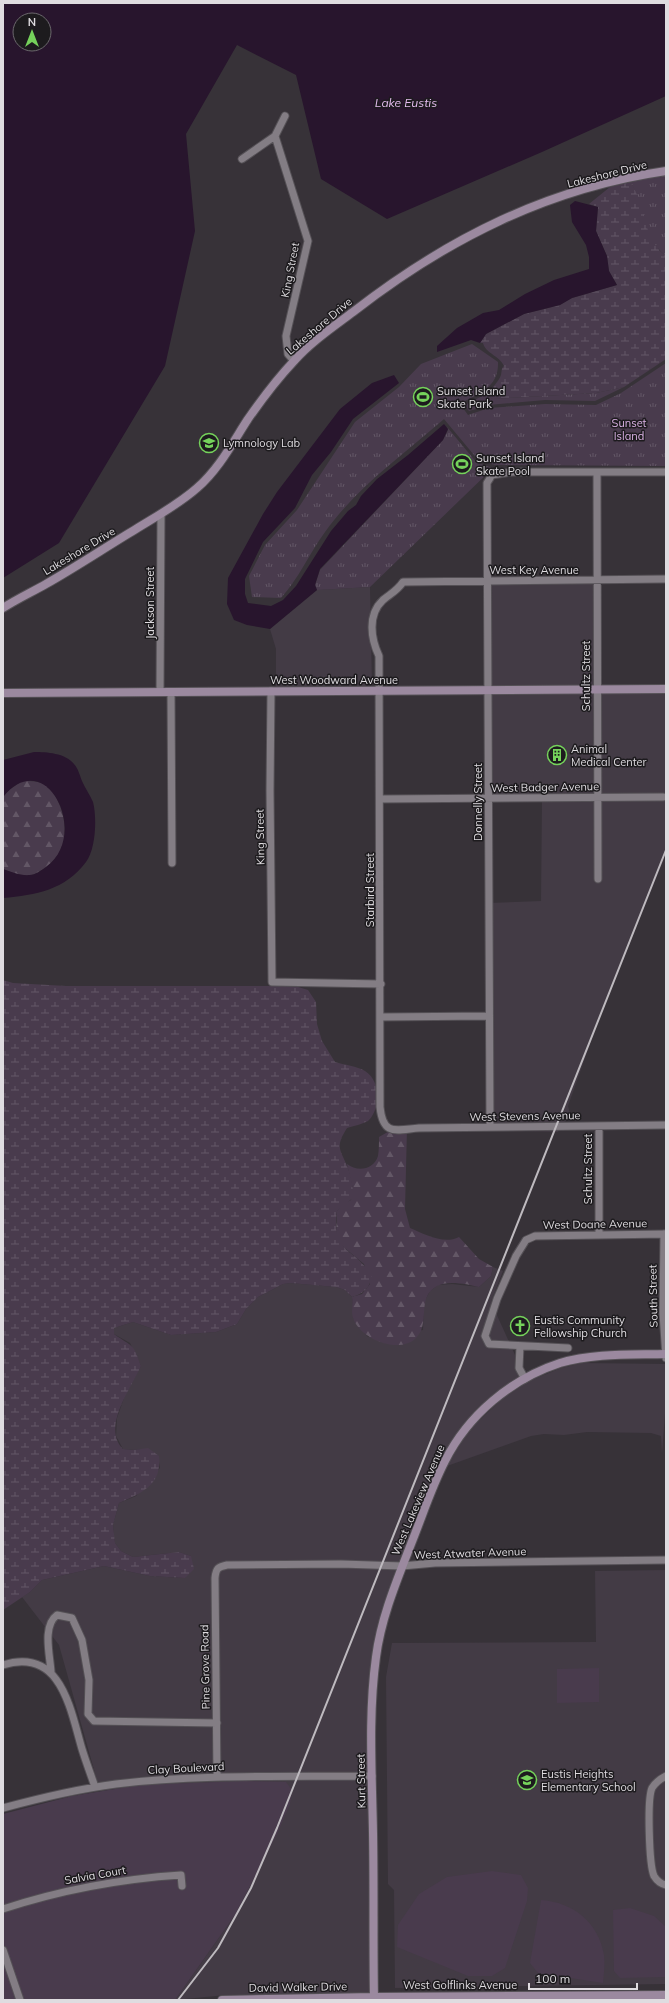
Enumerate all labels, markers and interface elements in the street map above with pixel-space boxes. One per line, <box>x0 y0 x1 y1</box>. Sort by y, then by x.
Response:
north arrow <box>12 12 52 52</box>
text: N <box>28 15 36 29</box>
water label: Lake Eustis <box>375 95 437 110</box>
street label: Lakeshore Drive <box>566 157 648 191</box>
street label: King Street <box>278 241 302 299</box>
street label: Lakeshore Drive <box>283 294 355 358</box>
place label: Sunset Island Skate Park <box>437 384 505 411</box>
sports icon: Sunset Island Skate Park <box>412 386 434 408</box>
park label: Sunset Island <box>612 416 647 443</box>
school or university icon: Lymnology Lab <box>198 432 220 454</box>
place label: Lymnology Lab <box>223 436 301 450</box>
place label: Sunset Island Skate Pool <box>476 451 544 478</box>
sports icon: Sunset Island Skate Pool <box>451 453 473 475</box>
street label: Lakeshore Drive <box>40 524 118 578</box>
street label: West Key Avenue <box>489 563 579 577</box>
street label: Jackson Street <box>143 566 157 639</box>
street label: Schultz Street <box>579 641 593 711</box>
street label: West Woodward Avenue <box>270 673 398 687</box>
place label: Animal Medical Center <box>571 742 646 769</box>
building icon: Animal Medical Center <box>546 744 568 766</box>
street label: Donnelly Street <box>471 763 485 841</box>
street label: West Badger Avenue <box>491 779 599 795</box>
street label: King Street <box>253 809 267 865</box>
street label: Starbird Street <box>363 853 377 927</box>
street label: West Stevens Avenue <box>469 1108 581 1124</box>
street label: Schultz Street <box>581 1134 595 1204</box>
street label: West Doane Avenue <box>543 1216 647 1232</box>
street label: South Street <box>645 1264 661 1328</box>
place label: Eustis Community Fellowship Church <box>534 1313 627 1340</box>
church icon: Eustis Community Fellowship Church <box>509 1315 531 1337</box>
street label: West Lakeview Avenue <box>388 1443 448 1557</box>
street label: West Atwater Avenue <box>414 1544 527 1562</box>
street label: Pine Grove Road <box>197 1624 213 1710</box>
street label: Kurt Street <box>354 1753 368 1808</box>
street label: Clay Boulevard <box>147 1759 225 1777</box>
place label: Eustis Heights Elementary School <box>541 1767 636 1794</box>
school or university icon: Eustis Heights Elementary School <box>516 1769 538 1791</box>
street label: Salvia Court <box>63 1863 127 1887</box>
scale bar <box>529 1965 637 1991</box>
text: 100 m <box>535 1971 570 1986</box>
street label: West Golflinks Avenue <box>403 1978 517 1992</box>
street label: David Walker Drive <box>249 1979 347 1995</box>

